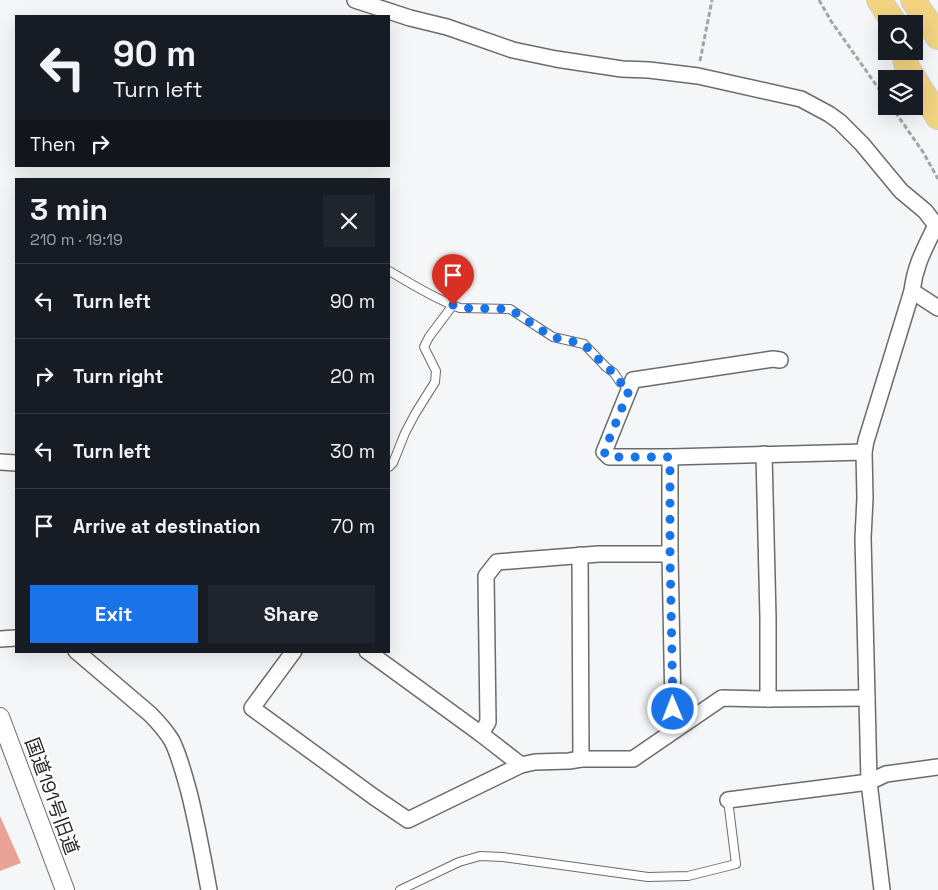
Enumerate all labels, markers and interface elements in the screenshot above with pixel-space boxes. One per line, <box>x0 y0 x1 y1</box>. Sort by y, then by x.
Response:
map controls <box>878 15 923 115</box>
button: search <box>878 15 923 60</box>
text: 90 m <box>113 32 196 76</box>
icon: left <box>30 35 95 100</box>
button: layers <box>878 70 923 115</box>
text: Turn left <box>113 75 203 103</box>
icon: right <box>86 130 114 158</box>
text: Then <box>30 132 76 157</box>
text: 3 min <box>30 190 108 229</box>
button: close <box>323 195 375 247</box>
text: 210 m · 19:19 <box>30 229 123 250</box>
pin <box>432 254 474 305</box>
icon: arrive <box>439 261 467 289</box>
icon: left <box>30 287 58 315</box>
text: Turn left <box>73 289 151 314</box>
text: 90 m <box>330 289 375 314</box>
icon: right <box>30 362 58 390</box>
text: Turn right <box>73 364 163 389</box>
text: 20 m <box>330 364 375 389</box>
icon: left <box>30 437 58 465</box>
text: Turn left <box>73 439 151 464</box>
text: 30 m <box>330 439 375 464</box>
icon: arrive <box>30 512 58 540</box>
text: Arrive at destination <box>73 514 261 539</box>
text: 70 m <box>331 514 375 539</box>
button: Exit <box>30 585 198 643</box>
button: Share <box>208 585 375 643</box>
position arrow <box>646 682 698 734</box>
street label: 国道191号旧道 <box>19 734 85 858</box>

